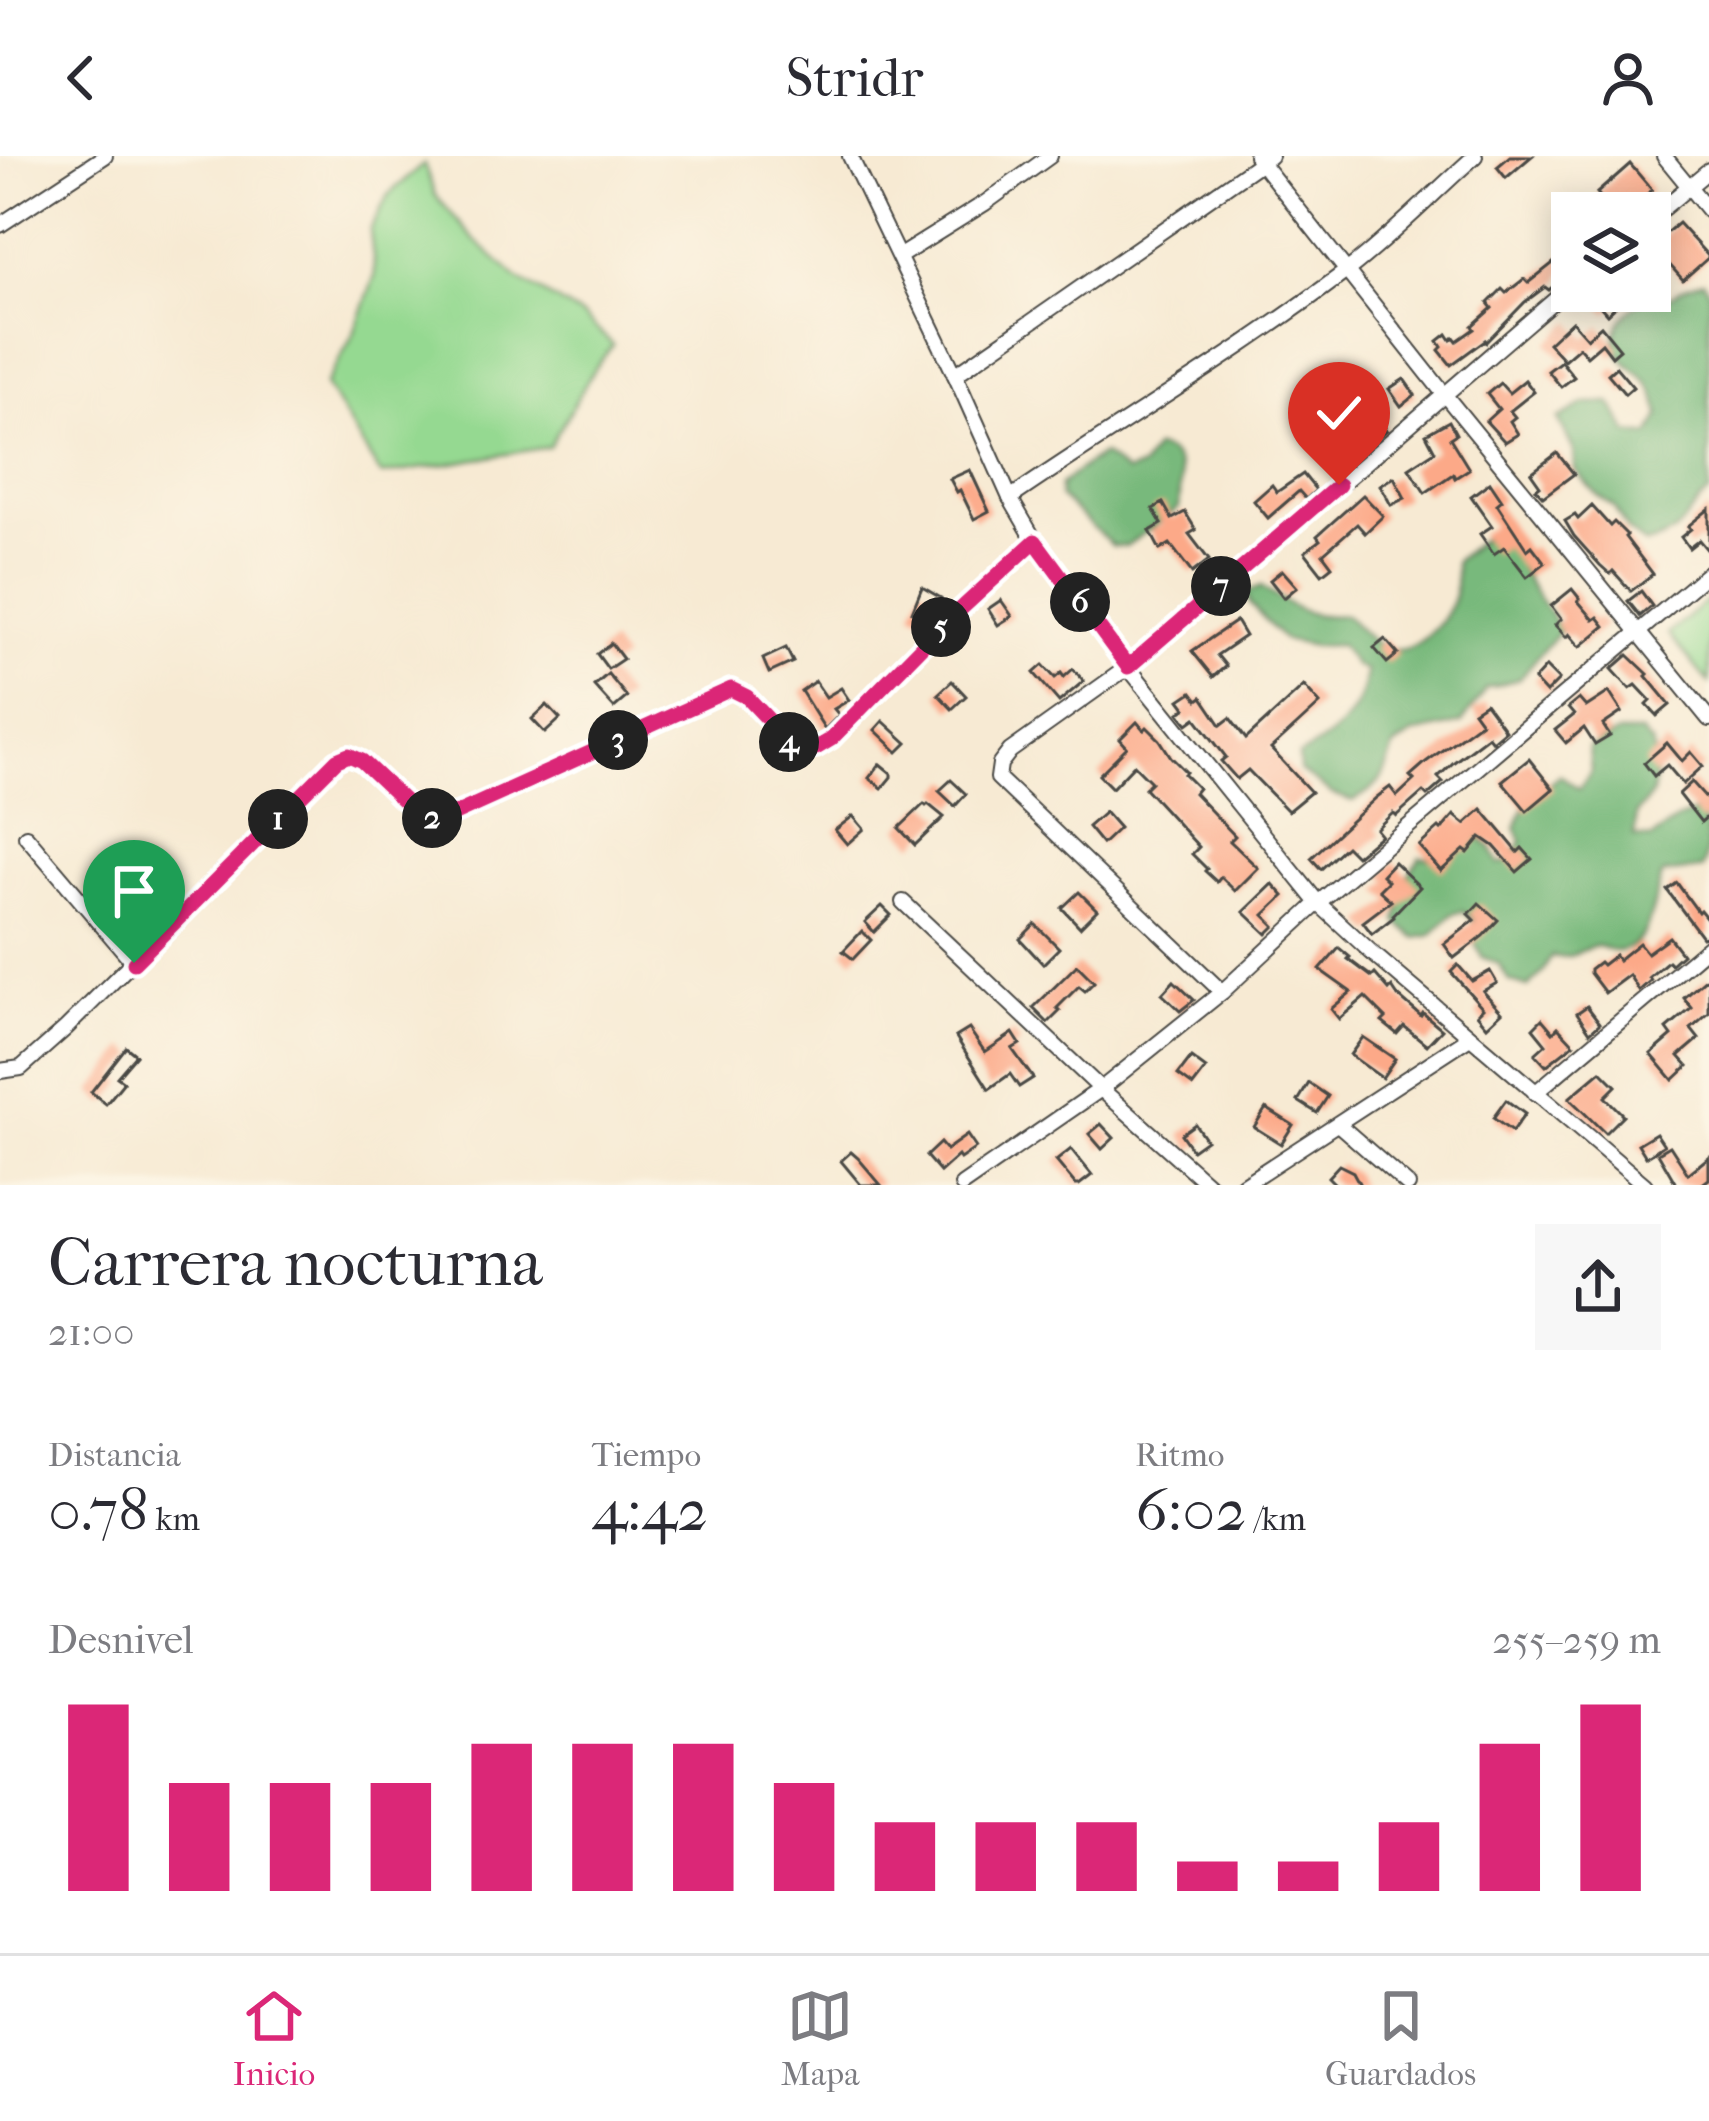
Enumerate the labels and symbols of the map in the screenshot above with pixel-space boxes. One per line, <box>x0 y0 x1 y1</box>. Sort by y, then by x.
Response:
pin <box>1288 362 1390 485</box>
pin: 7 <box>1191 556 1251 616</box>
pin: 6 <box>1050 572 1110 632</box>
pin: 5 <box>911 597 971 657</box>
pin: 3 <box>588 710 648 770</box>
pin: 4 <box>759 712 819 772</box>
pin: 2 <box>402 788 462 848</box>
pin: 1 <box>248 789 308 849</box>
pin <box>83 840 185 963</box>

